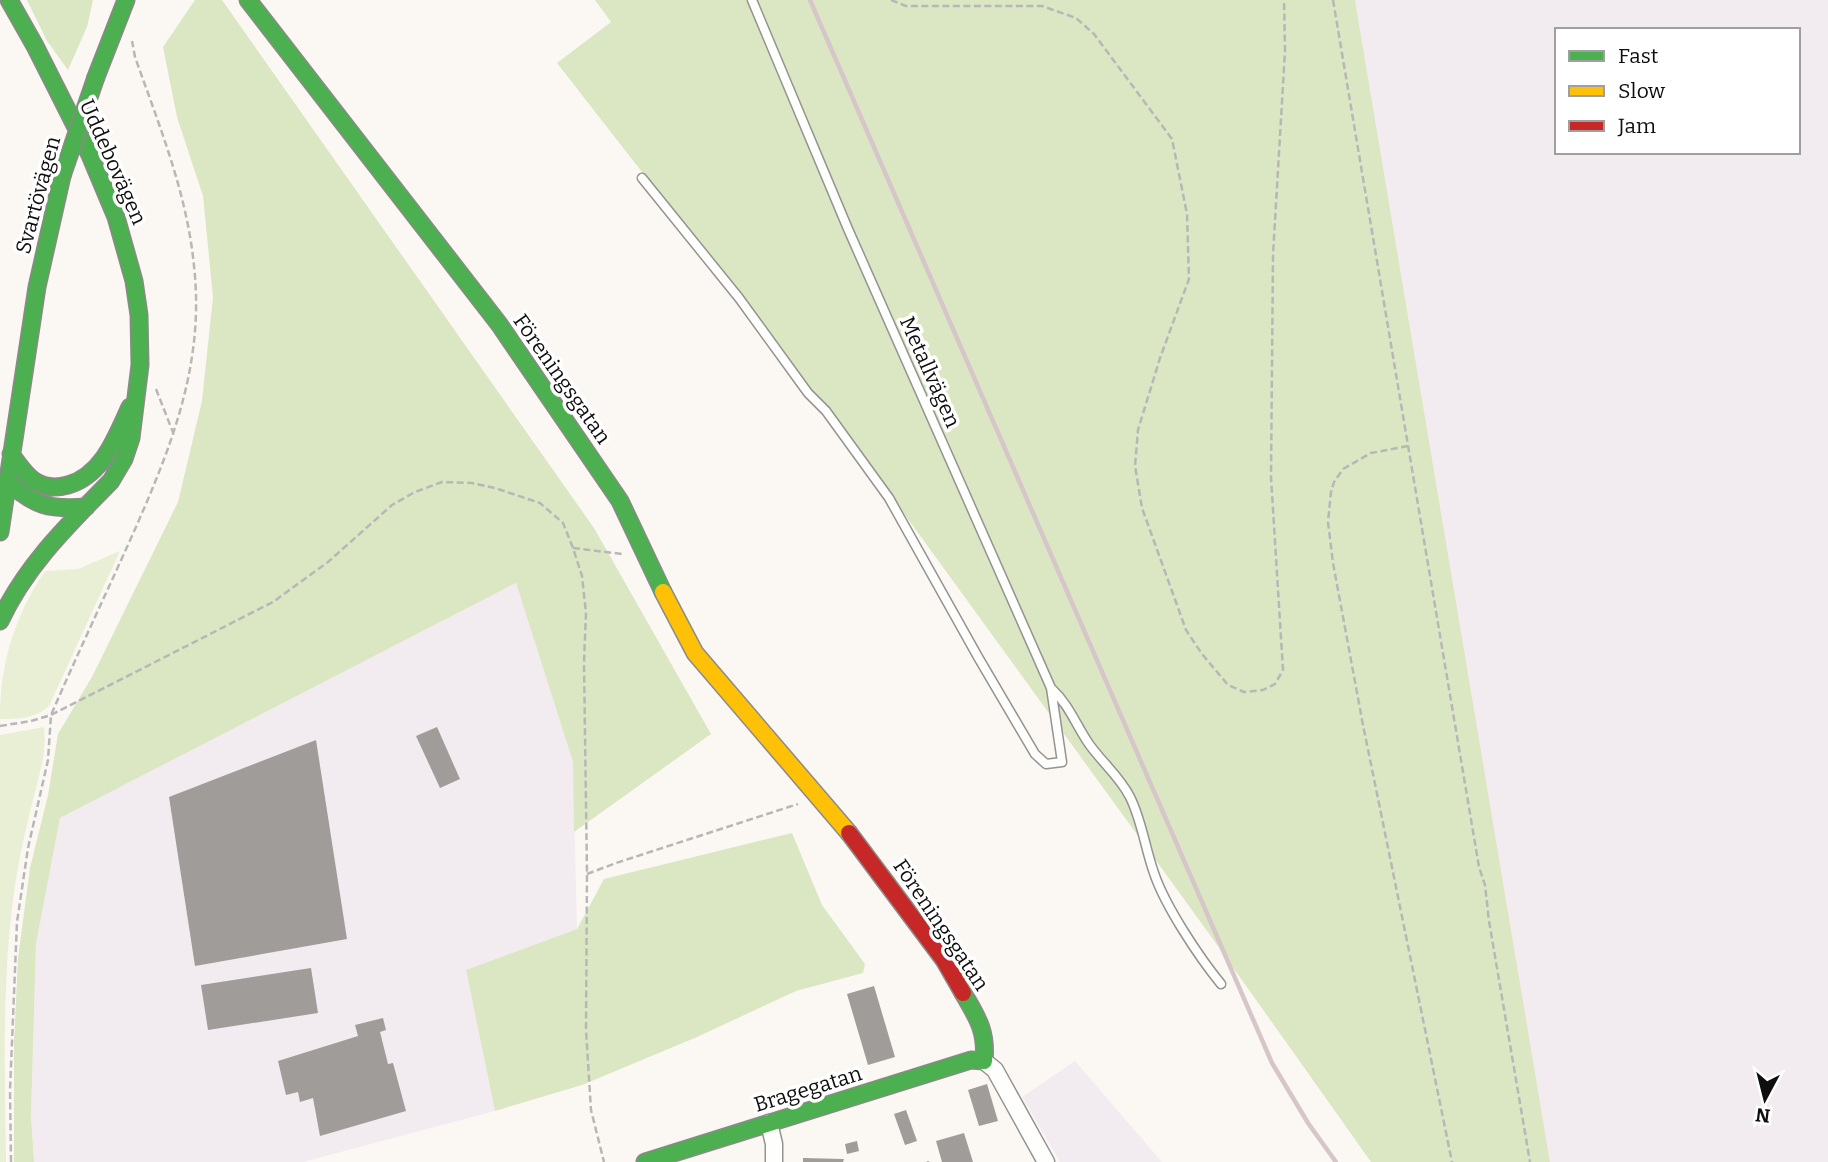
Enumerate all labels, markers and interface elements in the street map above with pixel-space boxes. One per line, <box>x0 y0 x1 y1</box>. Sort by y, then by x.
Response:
legend <box>1555 28 1800 154</box>
text: Fast <box>1618 43 1659 69</box>
text: Slow <box>1618 78 1665 104</box>
street label: Uddebovägen <box>74 95 152 229</box>
text: Jam <box>1617 113 1656 139</box>
street label: Svartövägen <box>10 133 66 257</box>
street label: Föreningsgatan <box>508 309 616 449</box>
street label: Metallvägen <box>894 312 966 432</box>
street label: Föreningsgatan <box>888 854 994 996</box>
street label: Bragegatan <box>751 1060 865 1118</box>
north arrow <box>1730 1064 1800 1134</box>
text: N <box>1754 1103 1772 1128</box>

